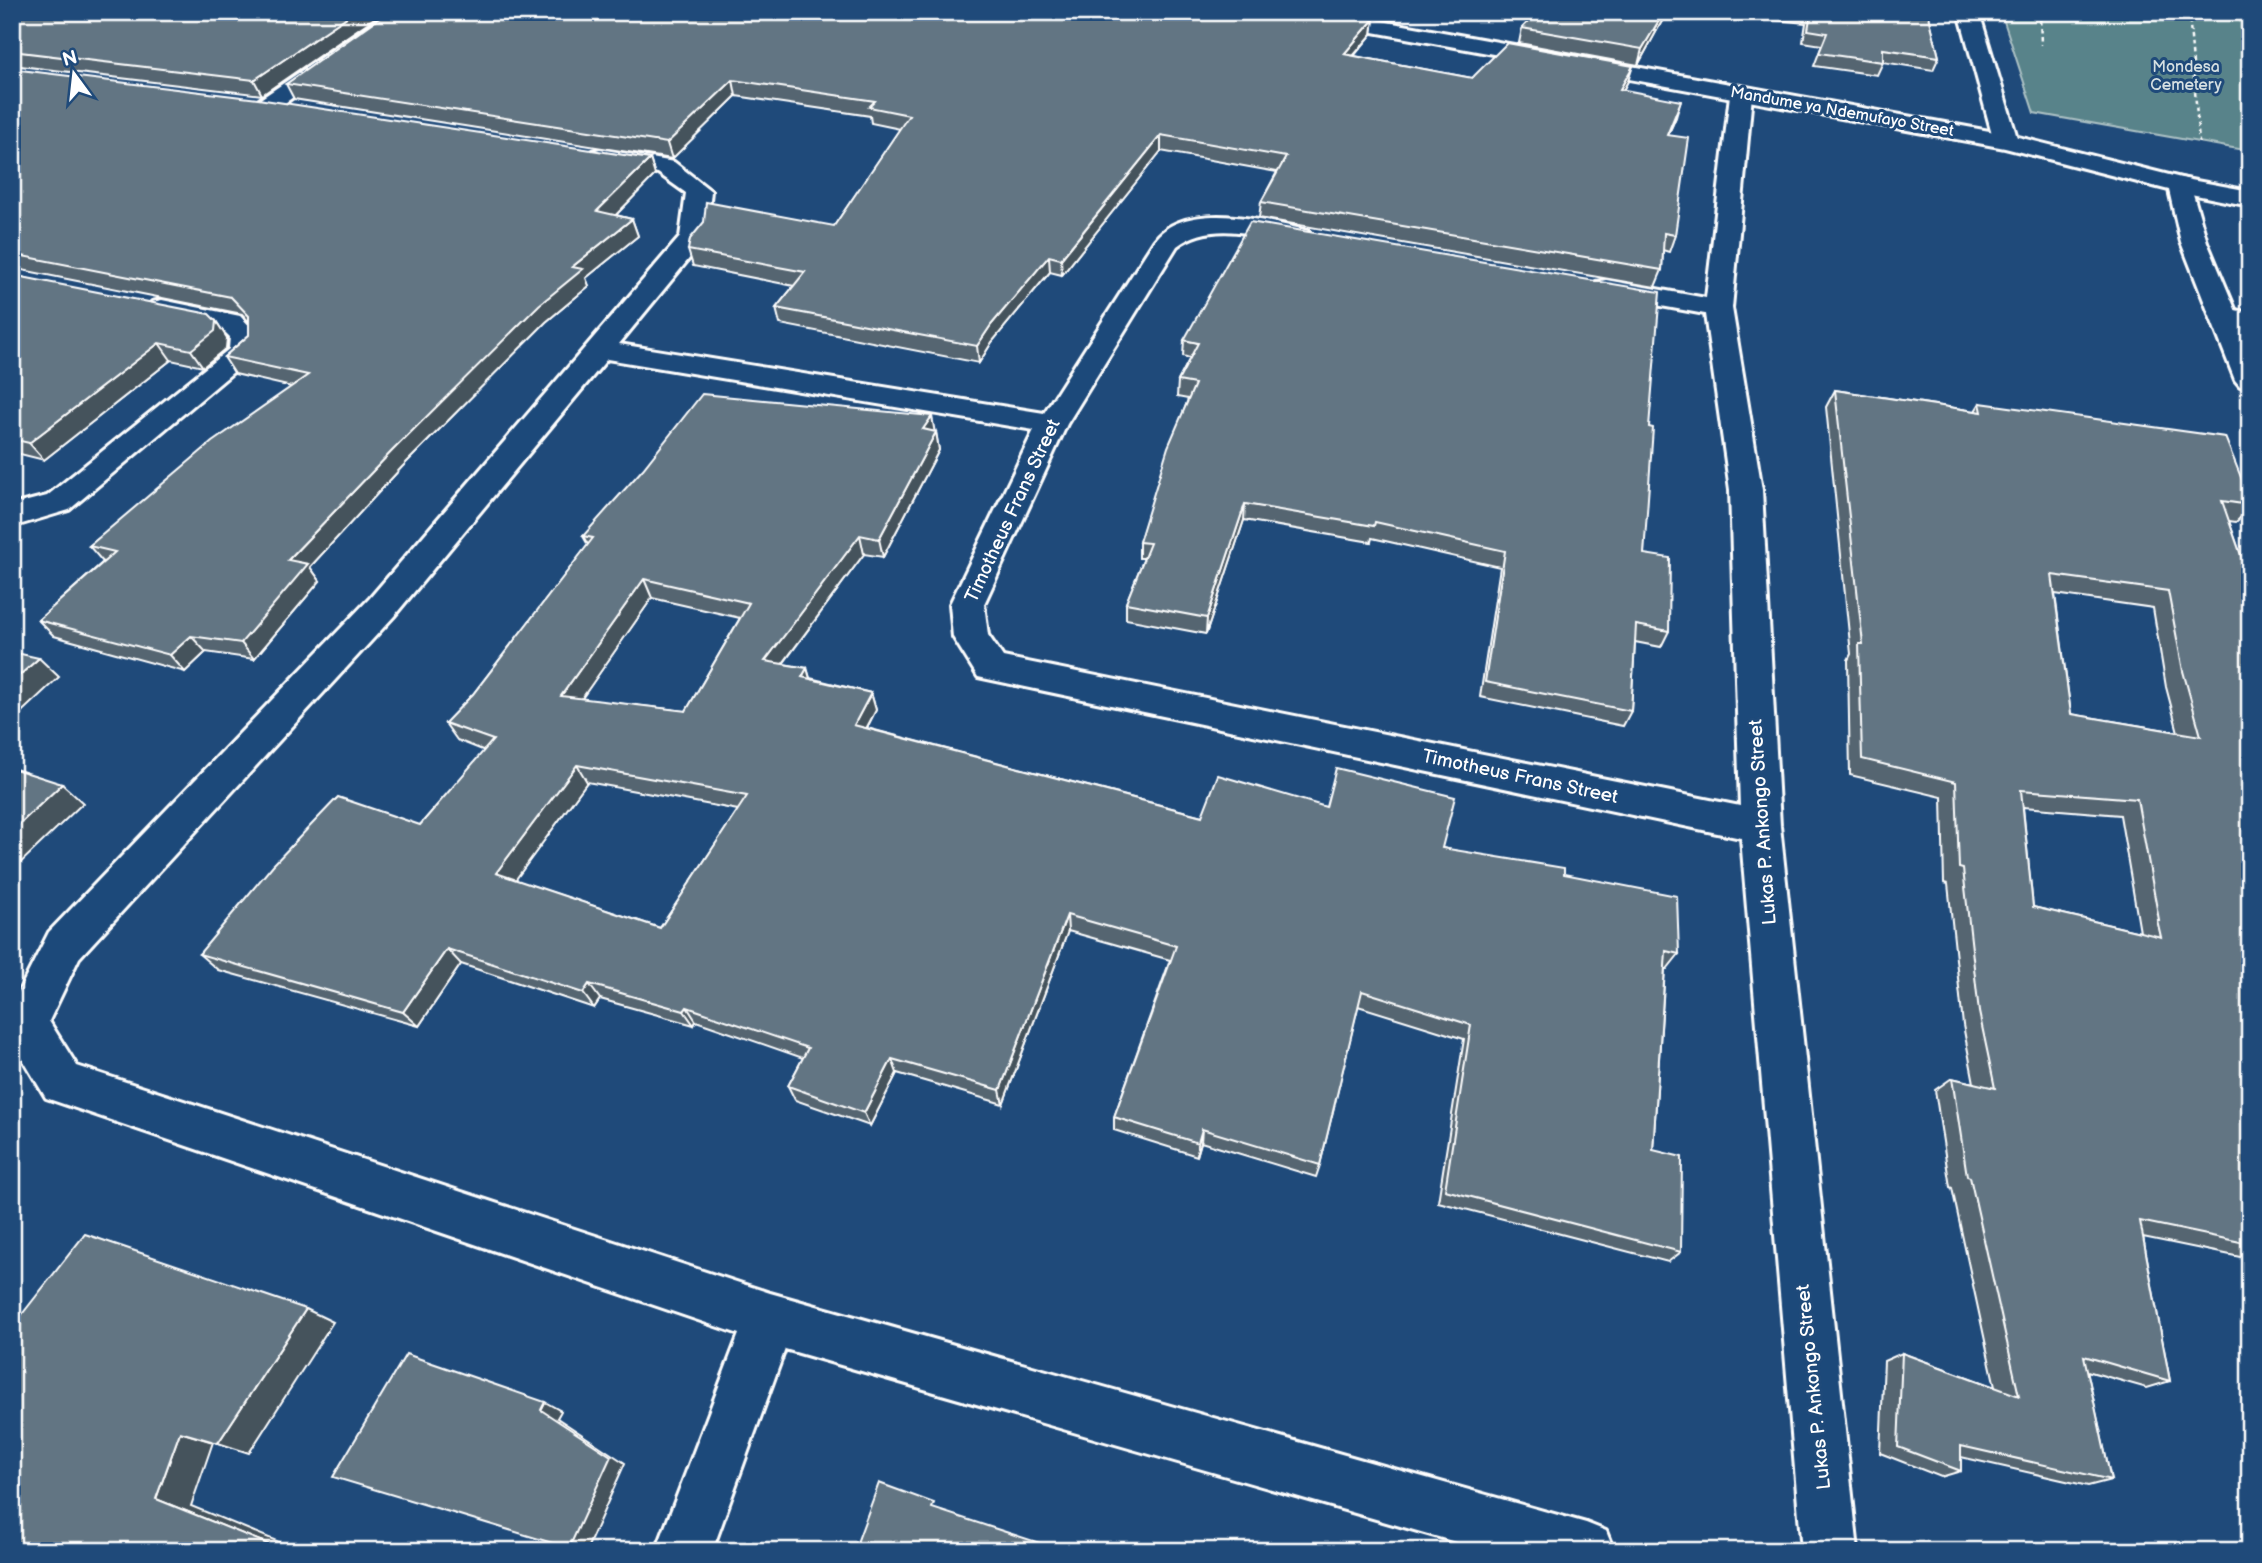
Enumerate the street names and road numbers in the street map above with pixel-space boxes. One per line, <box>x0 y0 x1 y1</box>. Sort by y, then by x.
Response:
street label: Mandume ya Ndemufayo Street <box>1729 83 1955 141</box>
street label: Timotheus Frans Street <box>960 415 1066 606</box>
street label: Lukas P. Ankongo Street <box>1744 718 1782 926</box>
street label: Timotheus Frans Street <box>1420 745 1620 809</box>
street label: Lukas P. Ankongo Street <box>1792 1283 1836 1491</box>

